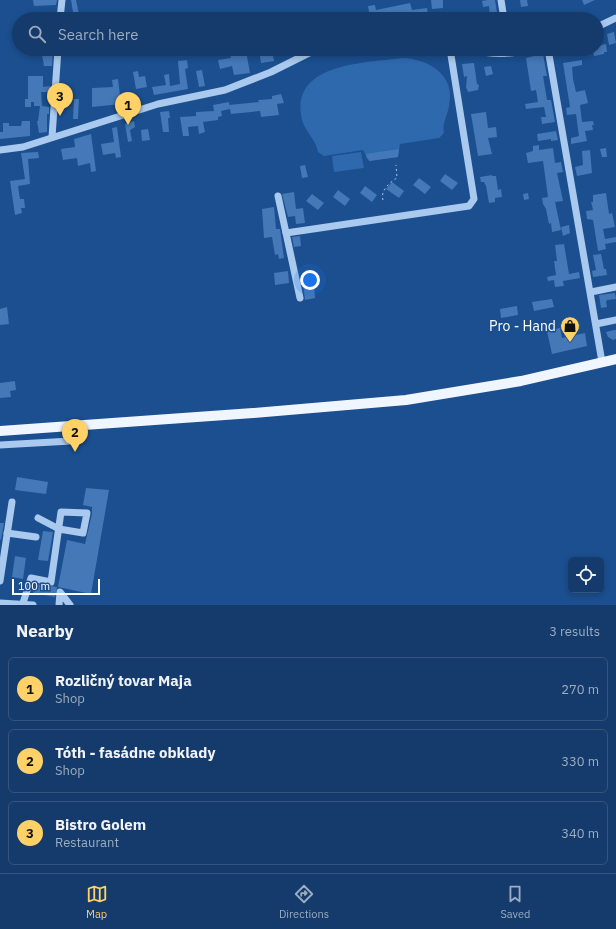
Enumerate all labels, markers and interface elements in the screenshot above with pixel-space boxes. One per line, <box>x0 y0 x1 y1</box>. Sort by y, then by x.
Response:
search box <box>12 12 604 56</box>
icon: search <box>26 23 48 45</box>
text: Search here <box>58 25 138 44</box>
pin: 3 <box>47 83 73 116</box>
pin: 1 <box>115 92 141 125</box>
your location <box>300 270 320 290</box>
shop icon: Pro - Hand <box>559 315 581 343</box>
place label: Pro - Hand <box>489 317 556 335</box>
pin: 2 <box>62 419 88 452</box>
map controls <box>568 557 604 593</box>
button: locate <box>568 557 604 593</box>
scale bar <box>12 577 100 596</box>
text: 100 m <box>18 579 50 593</box>
text: Nearby <box>16 620 74 642</box>
text: 3 results <box>549 623 600 640</box>
text: Rozličný tovar Maja <box>55 671 192 690</box>
text: 1 <box>26 681 34 698</box>
text: 270 m <box>561 681 599 698</box>
text: Shop <box>55 690 85 707</box>
text: Tóth - fasádne obklady <box>55 743 216 762</box>
text: 2 <box>26 753 34 770</box>
text: 330 m <box>561 753 599 770</box>
text: Shop <box>55 762 85 779</box>
text: Bistro Golem <box>55 815 146 834</box>
text: 3 <box>26 825 34 842</box>
text: 340 m <box>561 825 599 842</box>
text: Restaurant <box>55 834 119 851</box>
tab: Map <box>86 883 108 921</box>
tab: Directions <box>279 883 329 921</box>
tab: Saved <box>500 883 530 921</box>

